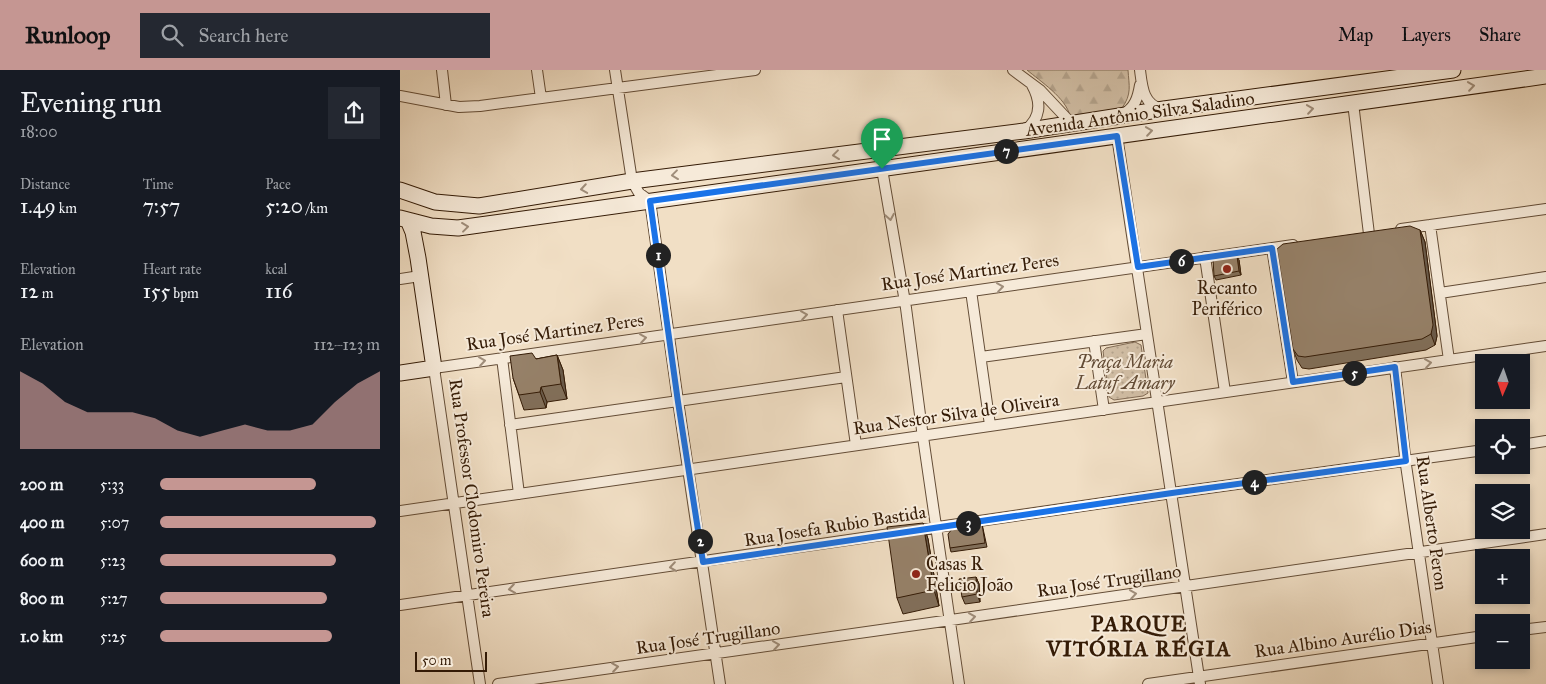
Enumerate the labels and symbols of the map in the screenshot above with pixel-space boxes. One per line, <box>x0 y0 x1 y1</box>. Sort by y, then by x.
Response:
one-way arrow <box>1467 82 1475 92</box>
street label: Avenida Antônio Silva Saladino <box>1023 87 1256 141</box>
one-way arrow <box>1306 104 1314 115</box>
pin <box>861 118 903 169</box>
one-way arrow <box>1145 126 1153 137</box>
pin: 7 <box>994 138 1018 164</box>
one-way arrow <box>832 149 840 160</box>
one-way arrow <box>671 169 679 180</box>
one-way arrow <box>579 183 588 193</box>
one-way arrow <box>885 213 895 221</box>
one-way arrow <box>461 222 469 233</box>
pin: 1 <box>646 242 670 268</box>
pin: 6 <box>1168 248 1194 274</box>
street label: Rua José Martinez Peres <box>880 249 1060 296</box>
marker: Recanto Periférico <box>1221 263 1233 275</box>
place label: Recanto Periférico <box>1192 277 1262 320</box>
one-way arrow <box>996 282 1004 293</box>
street label: Rua José Martinez Peres <box>465 309 645 356</box>
one-way arrow <box>800 310 808 321</box>
one-way arrow <box>639 334 648 344</box>
park label: Praça Maria Latuf Amary <box>1074 351 1176 394</box>
north arrow <box>1475 354 1530 409</box>
one-way arrow <box>479 356 487 367</box>
one-way arrow <box>1424 358 1432 368</box>
pin: 5 <box>1342 360 1366 386</box>
street label: Rua Professor Clodomiro Pereira <box>444 377 500 619</box>
street label: Rua Nestor Silva de Oliveira <box>852 389 1061 439</box>
street label: Rua Alberto Peron <box>1412 454 1452 592</box>
pin: 4 <box>1242 470 1266 494</box>
street label: Rua Josefa Rubio Bastida <box>742 501 928 552</box>
pin: 3 <box>956 510 980 536</box>
pin: 2 <box>688 528 712 554</box>
place label: Casas R Felicio João <box>926 553 1013 597</box>
street label: Rua José Trugillano <box>1035 560 1183 603</box>
one-way arrow <box>669 561 678 571</box>
marker: Casas R Felicio João <box>910 568 922 580</box>
one-way arrow <box>508 584 517 594</box>
one-way arrow <box>1128 589 1137 599</box>
district label: PARQUE VITÓRIA RÉGIA <box>1045 610 1232 662</box>
one-way arrow <box>968 613 976 623</box>
street label: Rua Albino Aurélio Dias <box>1253 616 1433 662</box>
street label: Rua José Trugillano <box>634 617 782 660</box>
one-way arrow <box>772 640 781 650</box>
scale bar <box>415 649 488 672</box>
one-way arrow <box>611 663 620 673</box>

